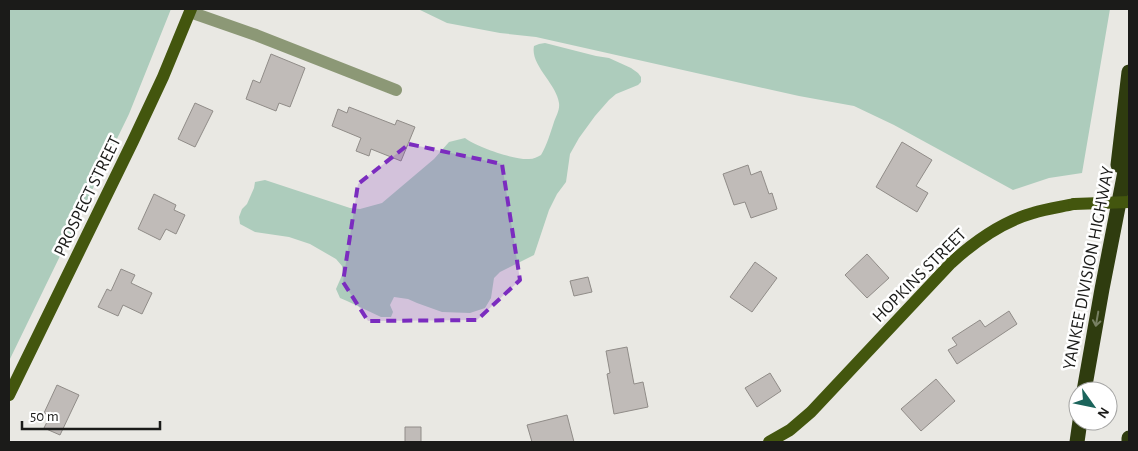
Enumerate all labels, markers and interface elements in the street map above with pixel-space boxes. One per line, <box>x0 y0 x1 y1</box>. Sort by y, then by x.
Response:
street label: PROSPECT STREET <box>51 133 125 259</box>
street label: YANKEE DIVISION HIGHWAY <box>1060 165 1118 371</box>
street label: HOPKINS STREET <box>869 225 970 326</box>
one-way arrow <box>1091 311 1101 327</box>
north arrow <box>1068 381 1118 431</box>
scale bar <box>22 398 160 430</box>
text: N <box>1095 405 1112 420</box>
text: 50 m <box>30 409 59 424</box>

